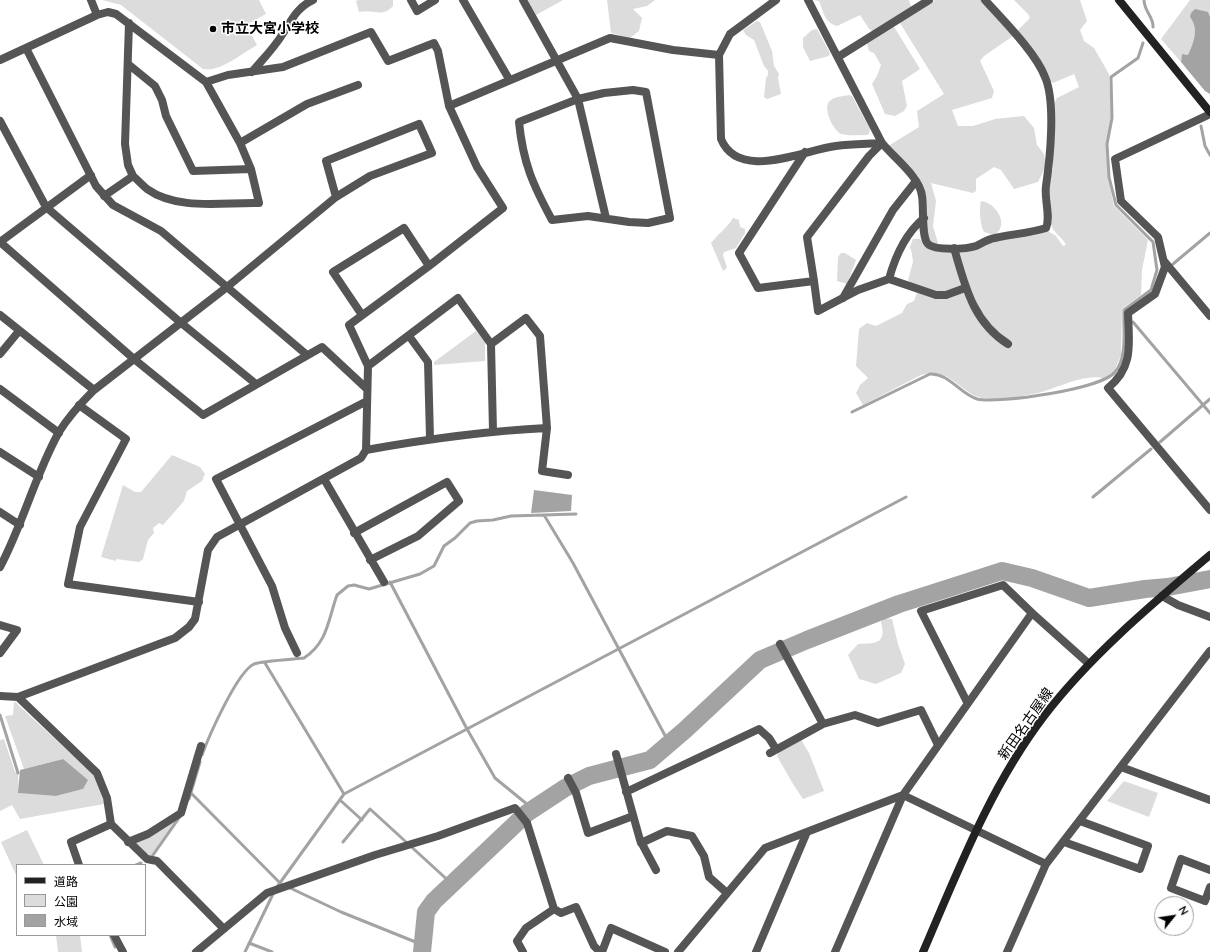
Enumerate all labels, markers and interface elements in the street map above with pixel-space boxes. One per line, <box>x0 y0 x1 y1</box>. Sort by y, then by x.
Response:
place label: 市立大宮小学校 <box>221 21 319 37</box>
marker: 市立大宮小学校 <box>208 24 218 34</box>
street label: 新田名古屋線 <box>995 685 1057 763</box>
legend <box>16 864 146 936</box>
text: 道路 <box>54 874 78 889</box>
text: 公園 <box>54 894 78 909</box>
north arrow <box>1154 896 1194 936</box>
text: N <box>1175 903 1192 918</box>
text: 水域 <box>54 914 78 929</box>

